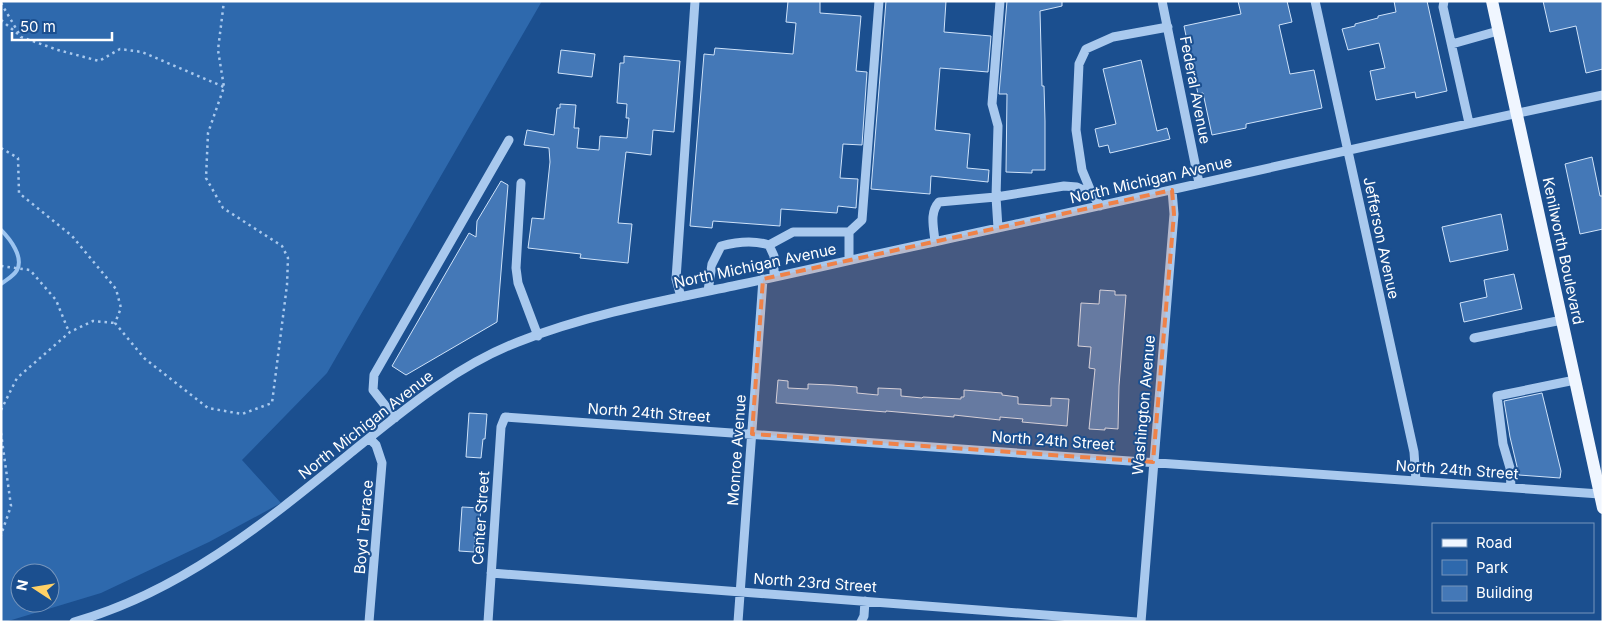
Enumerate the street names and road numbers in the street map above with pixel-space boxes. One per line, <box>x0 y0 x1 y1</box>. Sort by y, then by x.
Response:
street label: Federal Avenue <box>1176 34 1215 145</box>
street label: North Michigan Avenue <box>1068 152 1234 207</box>
street label: Jefferson Avenue <box>1359 175 1404 301</box>
street label: Kenilworth Boulevard <box>1539 175 1588 326</box>
street label: North Michigan Avenue <box>672 239 838 292</box>
street label: Washington Avenue <box>1128 334 1159 476</box>
street label: North Michigan Avenue <box>295 366 437 483</box>
street label: Monroe Avenue <box>723 394 750 506</box>
street label: North 24th Street <box>587 399 711 426</box>
street label: North 24th Street <box>991 427 1115 454</box>
street label: North 24th Street <box>1395 456 1519 483</box>
street label: Center Street <box>468 470 493 566</box>
street label: Boyd Terrace <box>350 479 377 575</box>
street label: North 23rd Street <box>753 569 877 596</box>

